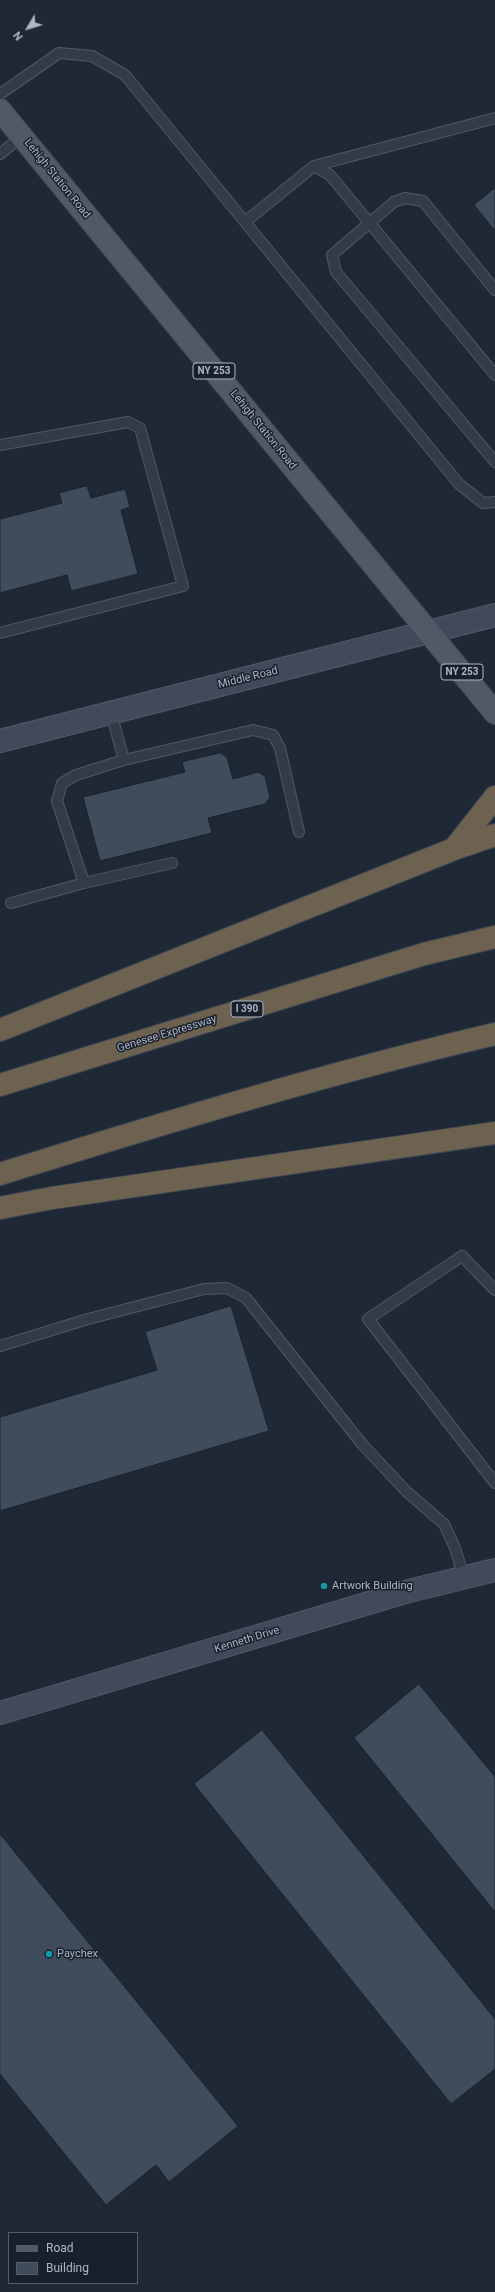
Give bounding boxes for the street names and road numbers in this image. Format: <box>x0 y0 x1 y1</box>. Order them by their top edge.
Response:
street label: Lehigh Station Road <box>21 137 93 221</box>
road number: NY 253 <box>193 363 235 379</box>
street label: Lehigh Station Road <box>227 388 299 472</box>
street label: Middle Road <box>217 664 279 692</box>
road number: NY 253 <box>441 664 483 680</box>
road number: I 390 <box>231 1001 263 1017</box>
street label: Genesee Expressway <box>116 1013 218 1055</box>
street label: Kenneth Drive <box>213 1624 281 1656</box>

